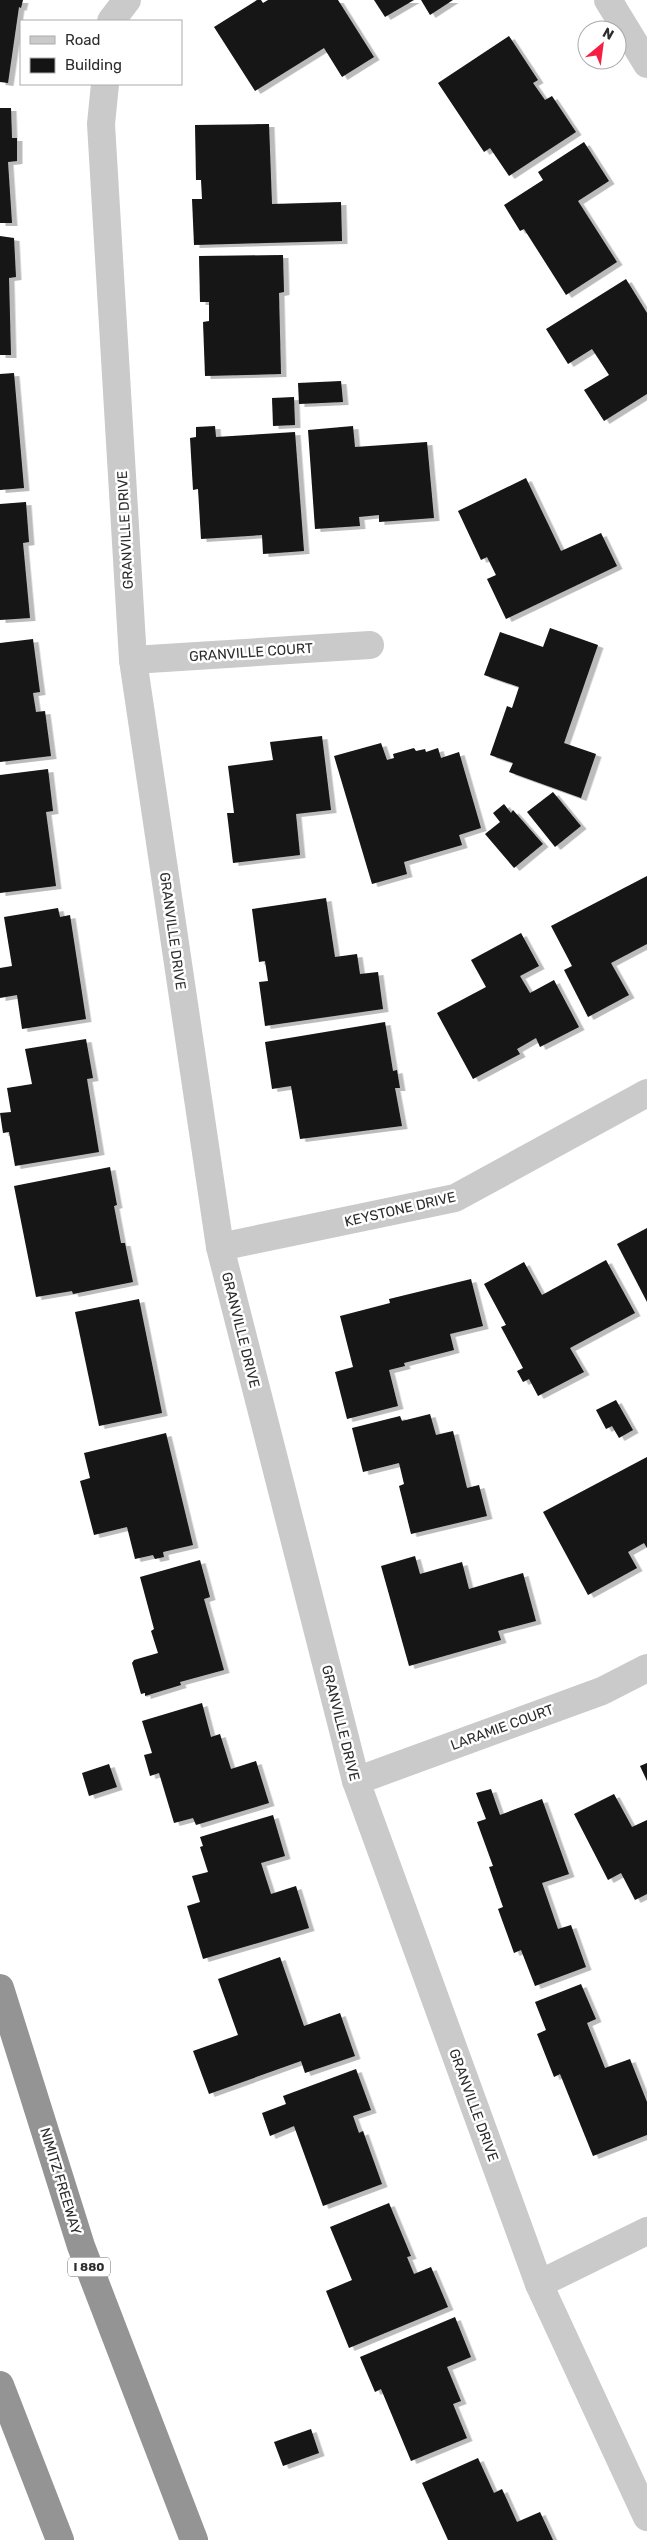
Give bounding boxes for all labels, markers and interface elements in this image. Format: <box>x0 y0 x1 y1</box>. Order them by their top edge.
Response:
legend <box>20 20 182 85</box>
north arrow <box>577 20 627 70</box>
text: N <box>600 24 617 44</box>
text: Road <box>65 31 101 49</box>
text: Building <box>65 56 122 74</box>
street label: GRANVILLE DRIVE <box>114 470 137 590</box>
street label: GRANVILLE COURT <box>188 640 314 665</box>
street label: GRANVILLE DRIVE <box>156 871 189 991</box>
street label: KEYSTONE DRIVE <box>343 1188 457 1231</box>
street label: GRANVILLE DRIVE <box>218 1270 263 1390</box>
street label: GRANVILLE DRIVE <box>318 1663 363 1783</box>
street label: LARAMIE COURT <box>448 1701 556 1754</box>
street label: GRANVILLE DRIVE <box>445 2046 502 2164</box>
street label: NIMITZ FREEWAY <box>36 2126 85 2237</box>
road number: I 880 <box>68 2258 110 2276</box>

